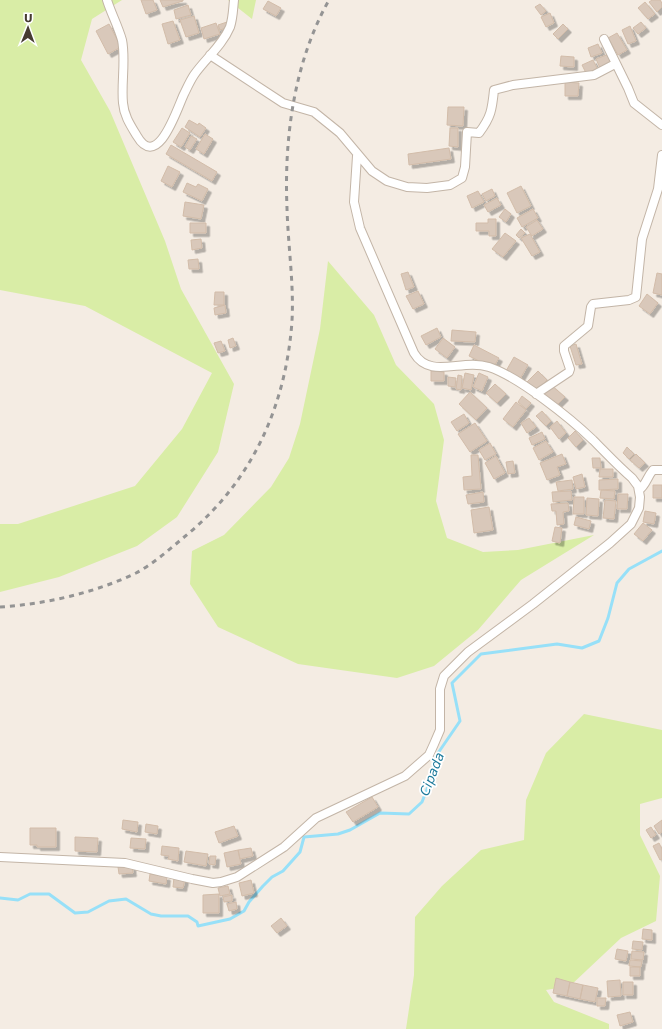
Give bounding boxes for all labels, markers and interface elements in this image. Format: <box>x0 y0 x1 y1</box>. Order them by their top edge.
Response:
north arrow <box>8 8 48 48</box>
text: U <box>24 12 33 25</box>
water label: Cipada <box>417 750 447 798</box>

